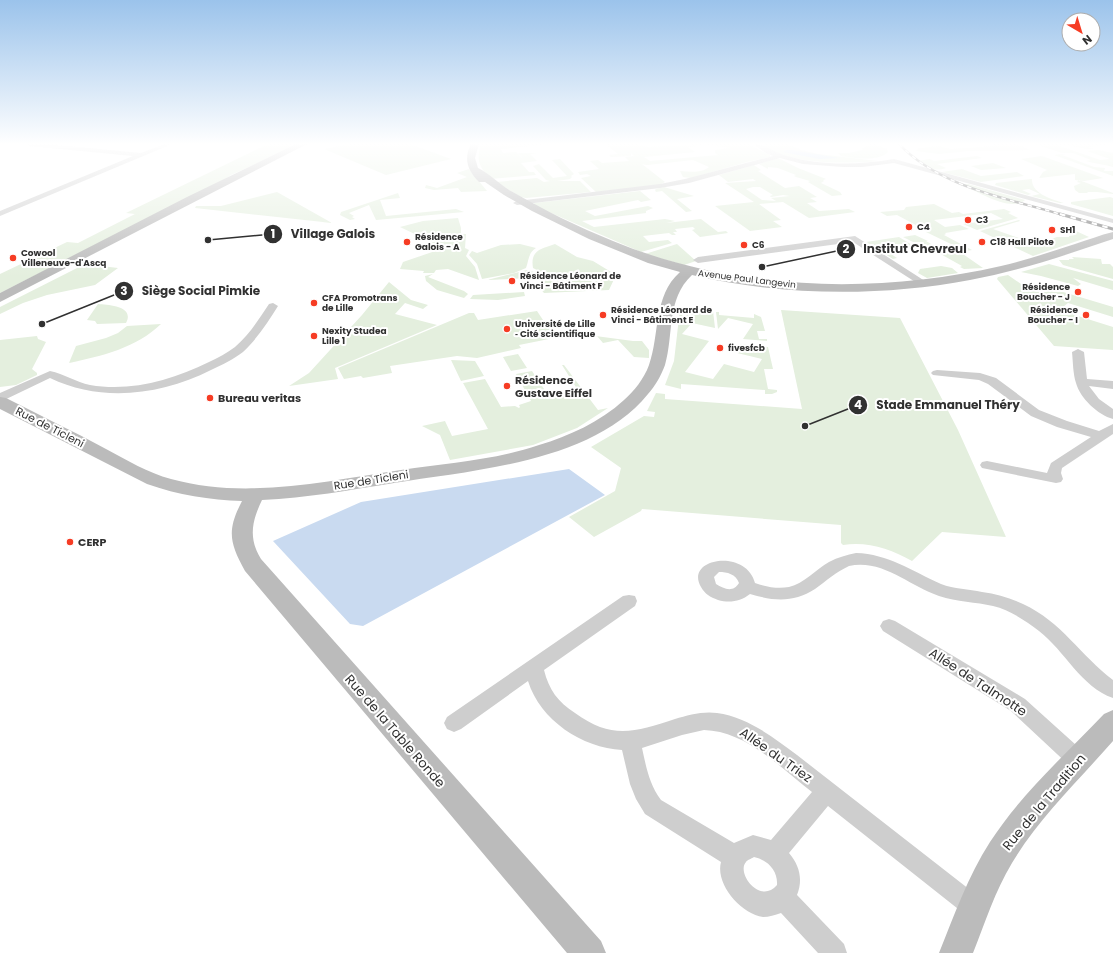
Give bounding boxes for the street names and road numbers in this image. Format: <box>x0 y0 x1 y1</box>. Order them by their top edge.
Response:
street label: Avenue Paul Langevin <box>697 267 797 291</box>
street label: Rue de Ticleni <box>13 403 87 451</box>
street label: Rue de Ticleni <box>333 466 410 494</box>
street label: Allée de Talmotte <box>925 643 1031 721</box>
street label: Rue de la Table Ronde <box>341 670 449 792</box>
street label: Allée du Triez <box>736 723 816 787</box>
street label: Rue de la Tradition <box>998 750 1090 854</box>

